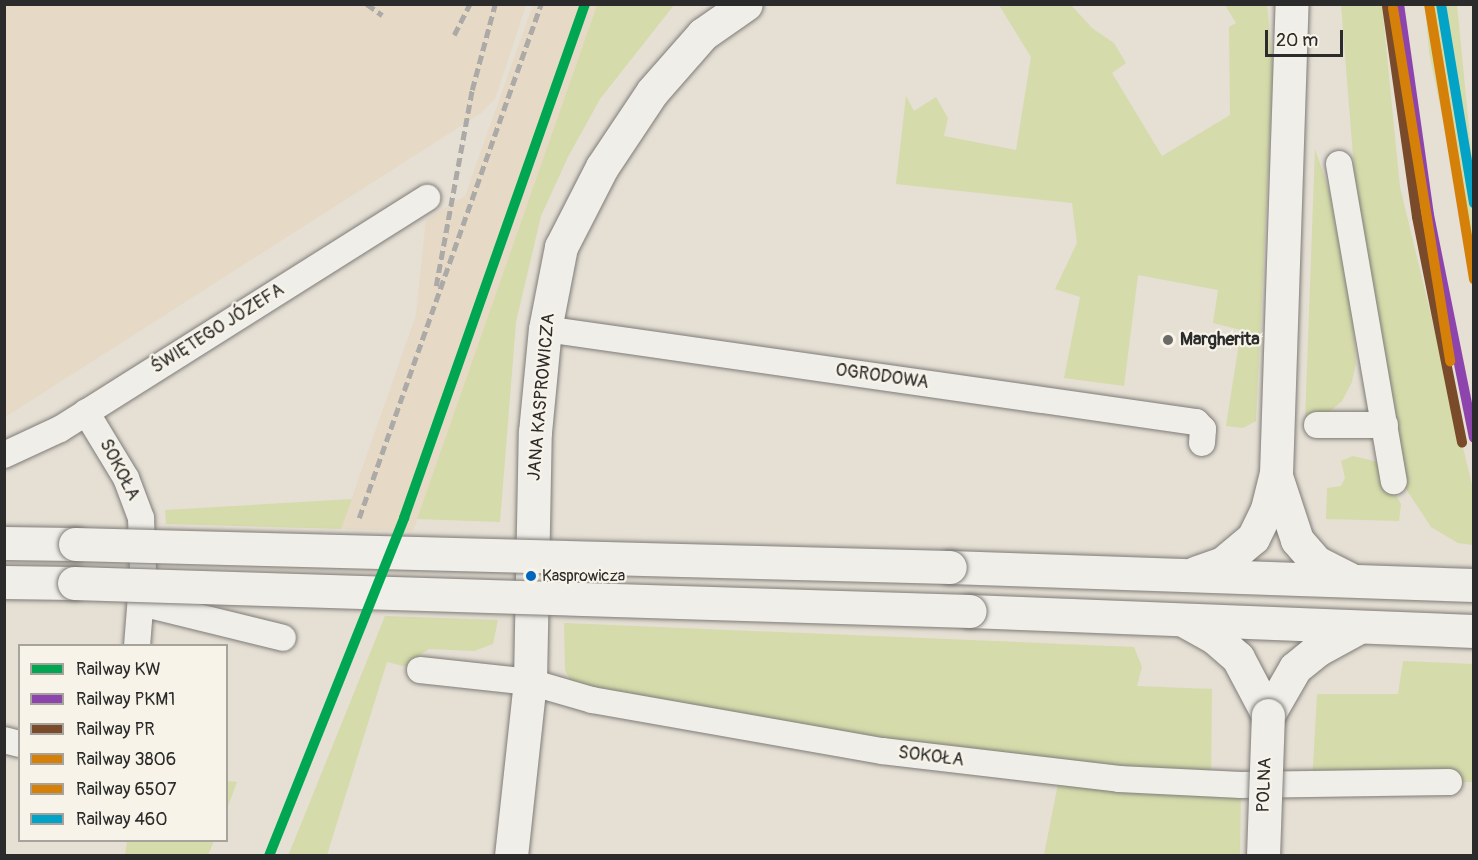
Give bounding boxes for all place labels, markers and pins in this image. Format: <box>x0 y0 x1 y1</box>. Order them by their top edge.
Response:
place label: Margherita <box>1180 329 1260 351</box>
marker: Margherita <box>1161 333 1175 347</box>
place label: Kasprowicza <box>542 566 625 586</box>
marker: Kasprowicza <box>525 570 537 582</box>

